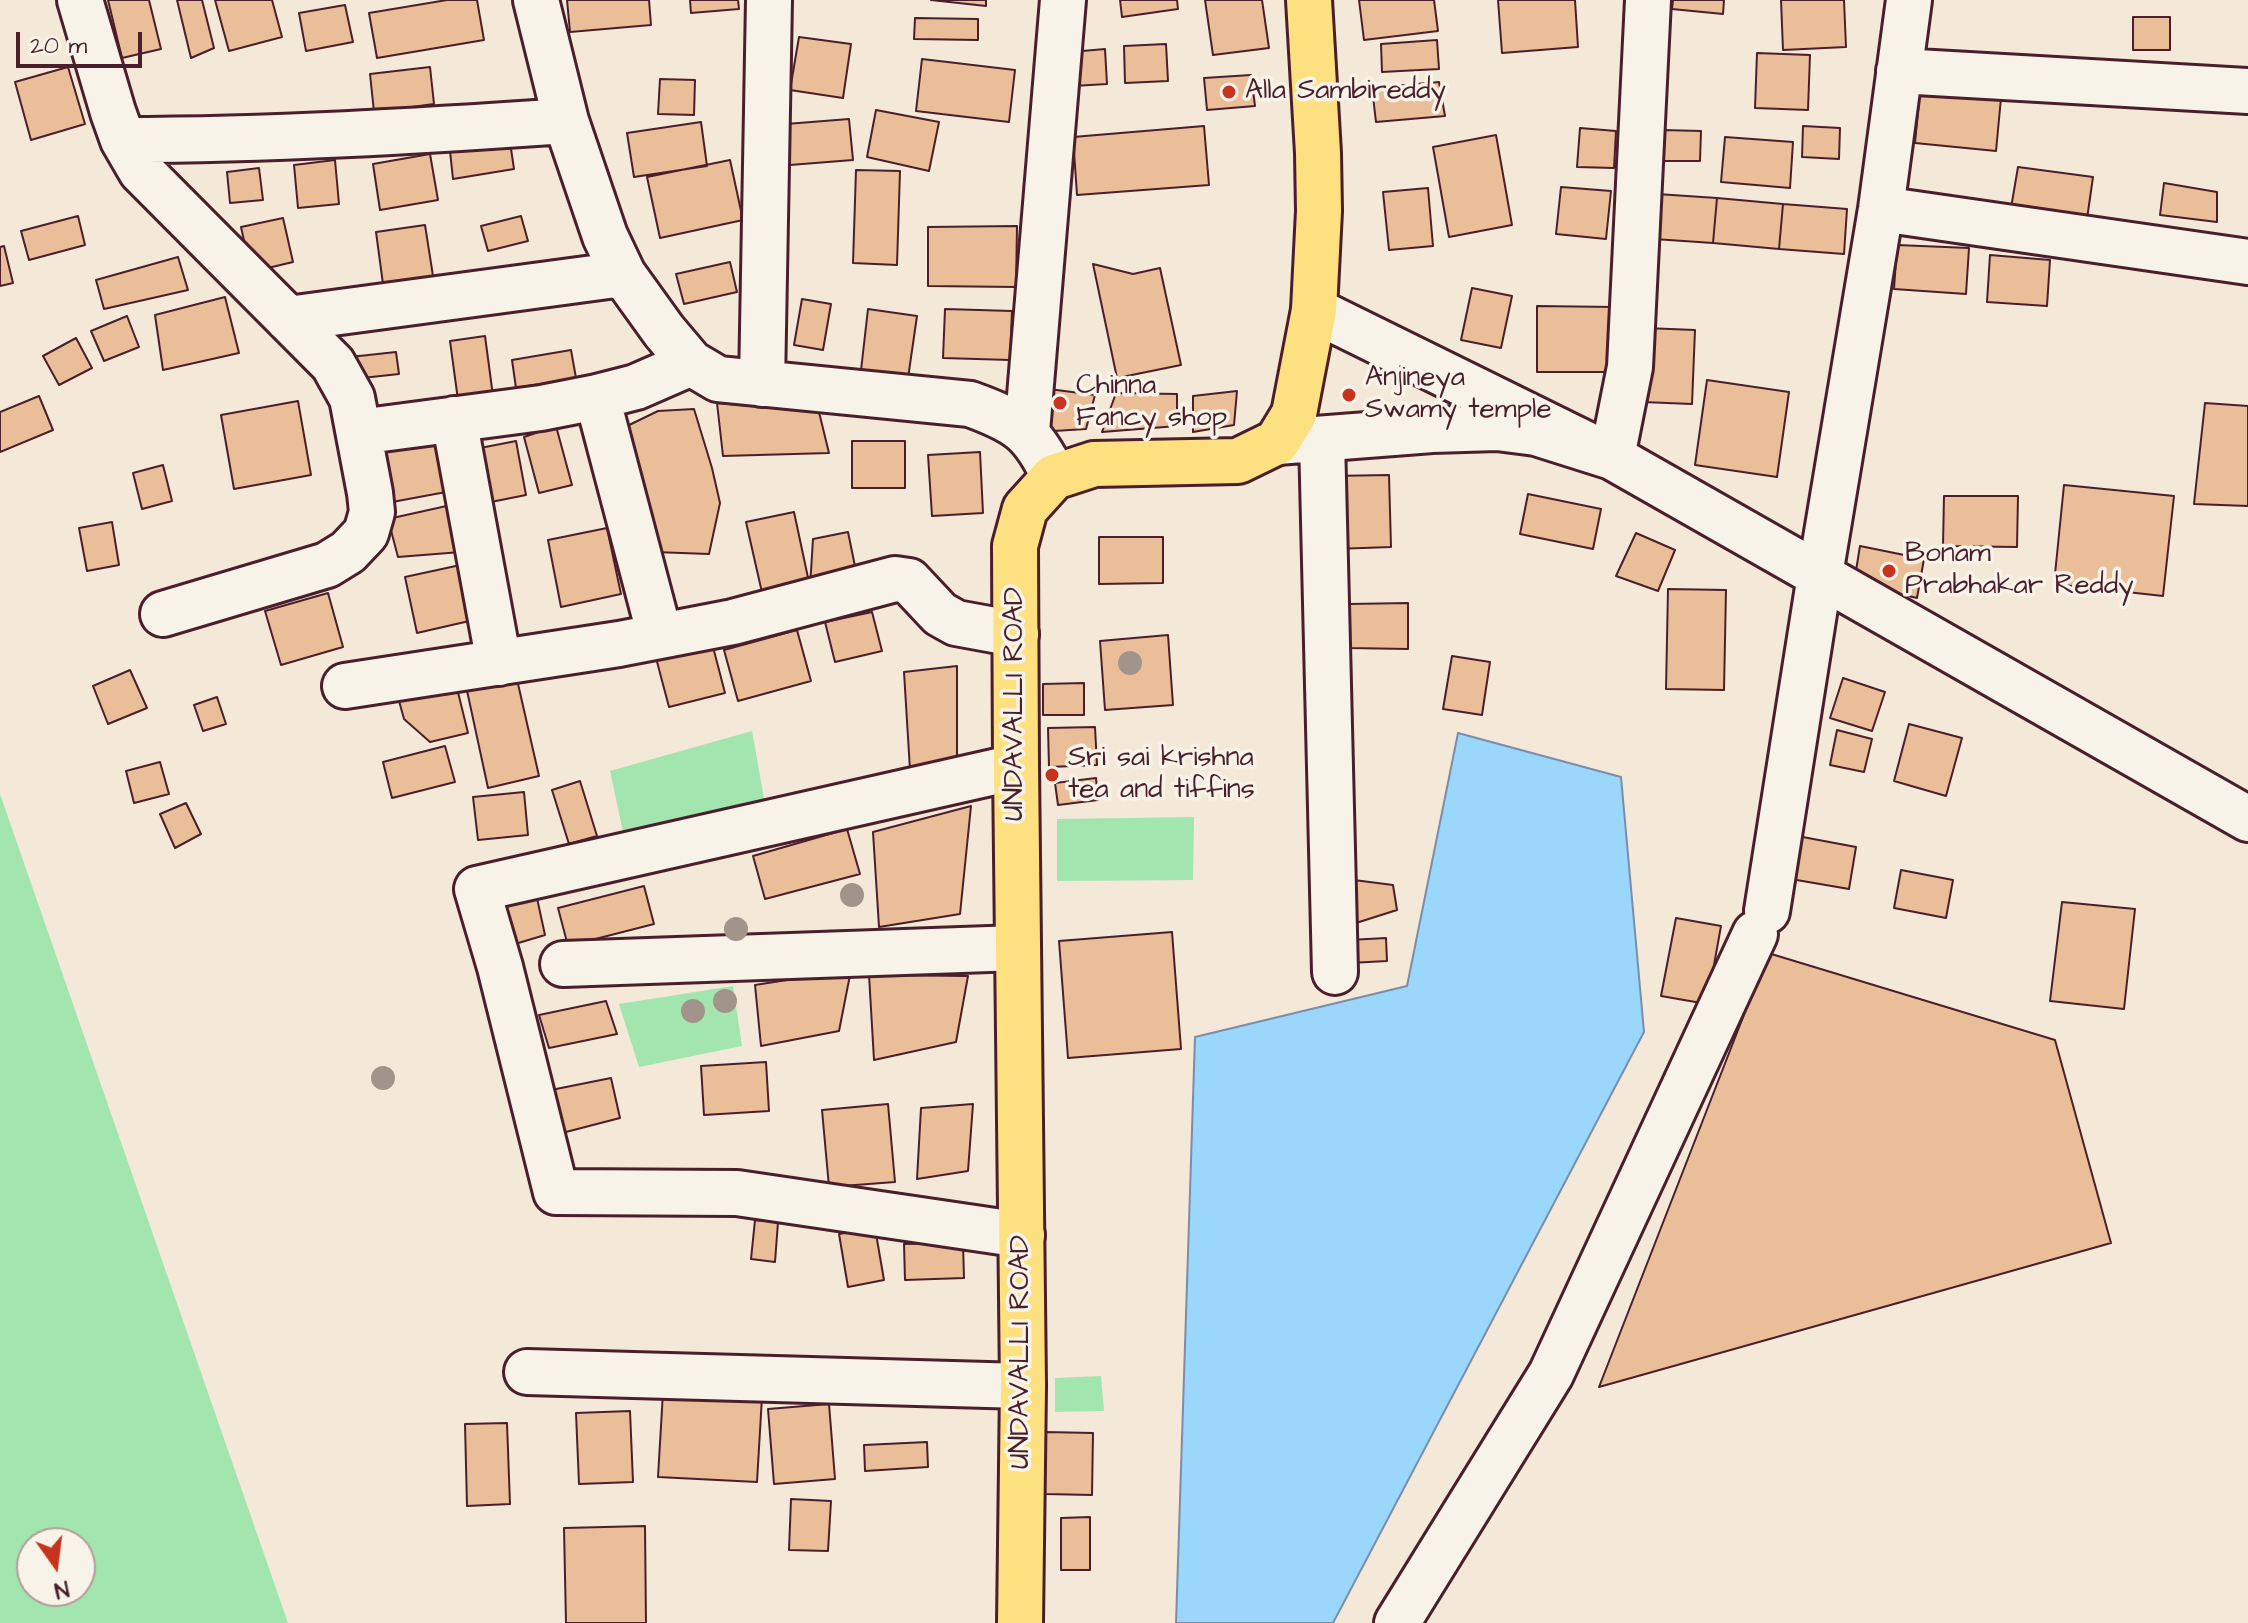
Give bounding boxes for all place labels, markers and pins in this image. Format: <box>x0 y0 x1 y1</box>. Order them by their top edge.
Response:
place label: Alla Sambireddy <box>1245 75 1446 109</box>
marker: Alla Sambireddy <box>1220 83 1238 101</box>
place label: Anjineya Swamy temple <box>1365 362 1552 428</box>
place label: Chinna Fancy shop <box>1076 370 1227 436</box>
marker: Anjineya Swamy temple <box>1340 386 1358 404</box>
marker: Chinna Fancy shop <box>1051 394 1069 412</box>
place label: Bonam Prabhakar Reddy <box>1905 538 2134 604</box>
marker: Bonam Prabhakar Reddy <box>1880 562 1898 580</box>
place label: Sri sai krishna tea and tiffins <box>1068 742 1255 808</box>
marker: Sri sai krishna tea and tiffins <box>1043 766 1061 784</box>

